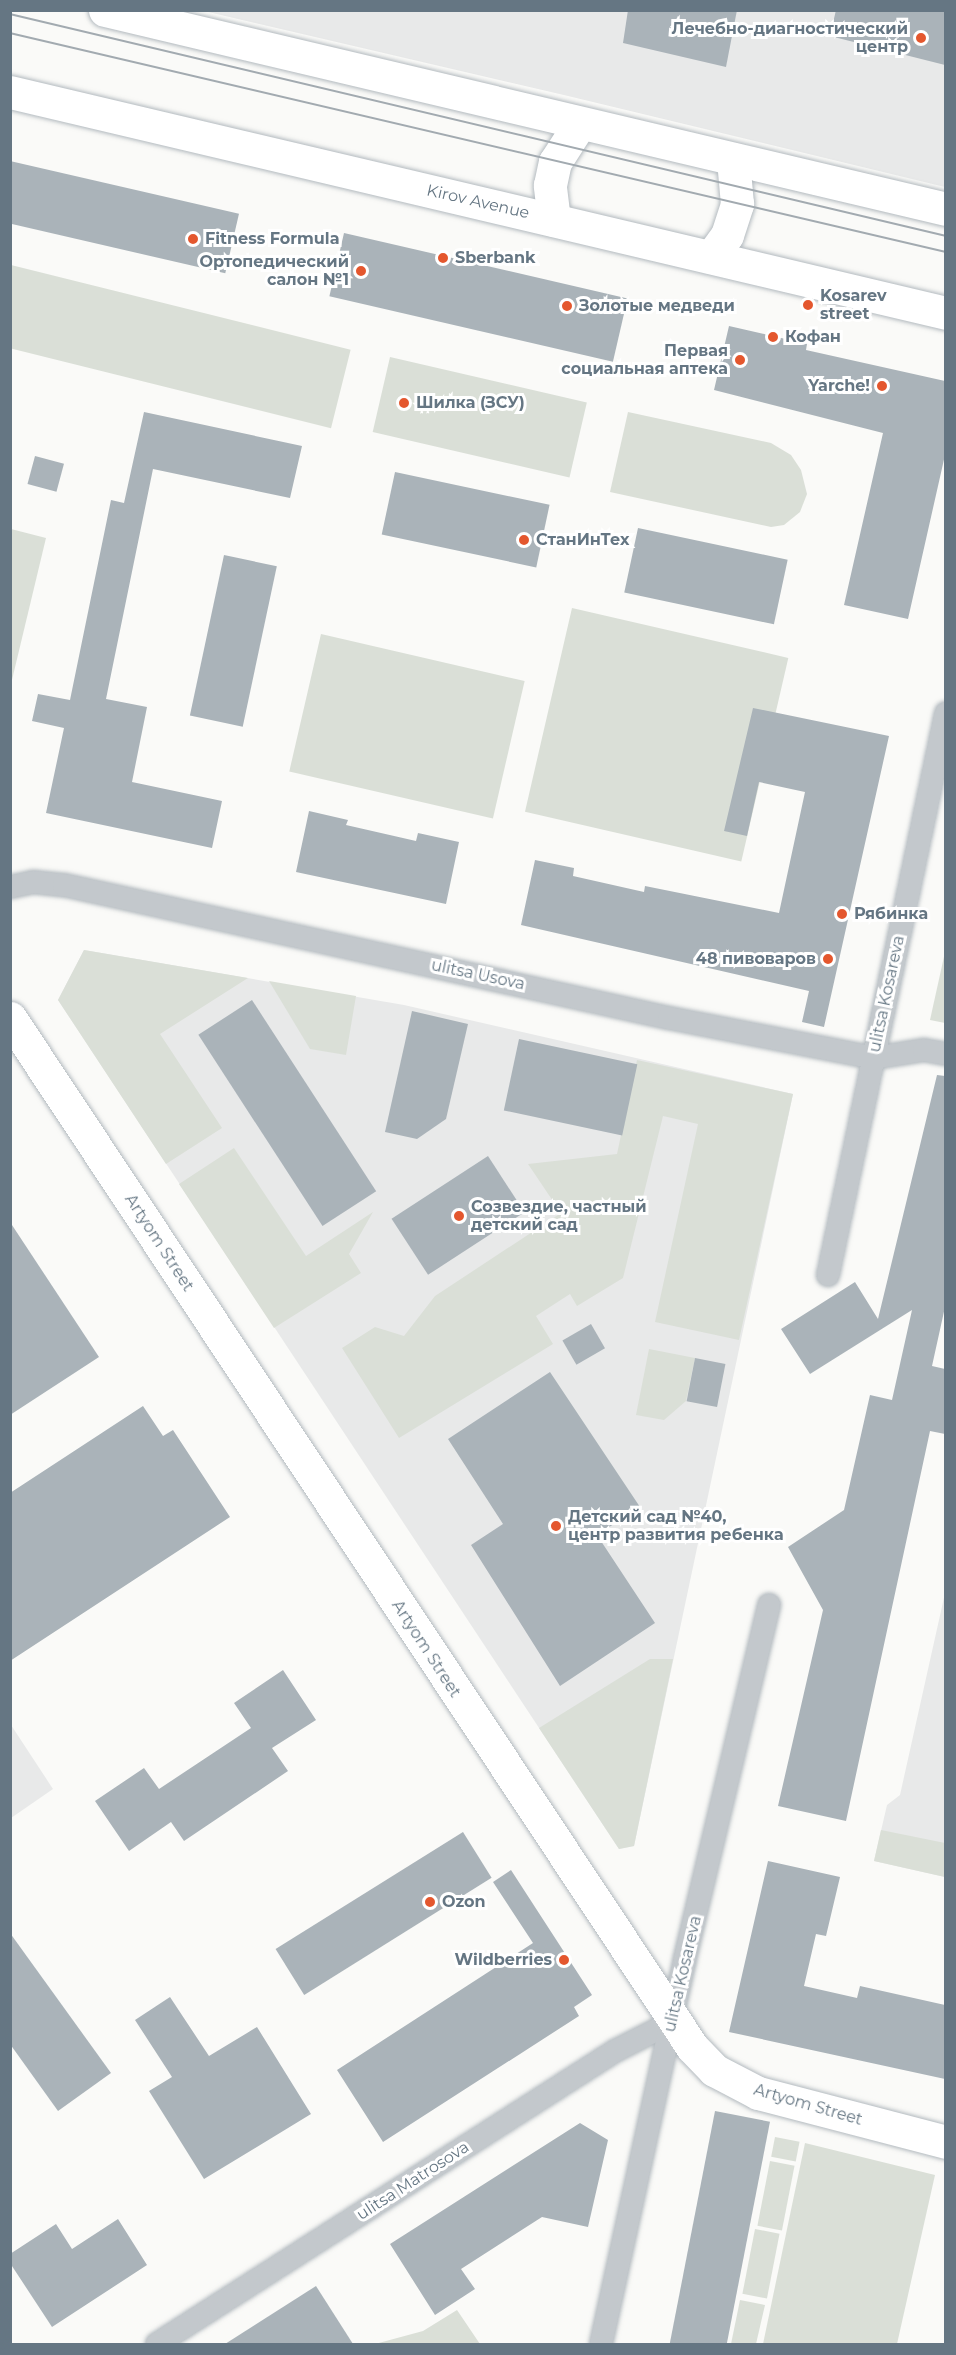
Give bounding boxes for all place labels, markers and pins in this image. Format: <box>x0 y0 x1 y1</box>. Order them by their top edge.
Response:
place label: Лечебно-диагностический центр <box>672 19 908 57</box>
marker: Лечебно-диагностический центр <box>912 29 930 47</box>
place label: Fitness Formula <box>205 229 340 249</box>
marker: Fitness Formula <box>186 232 200 246</box>
place label: Sberbank <box>455 248 535 268</box>
marker: Sberbank <box>436 251 450 265</box>
place label: Ортопедический салон №1 <box>199 252 349 290</box>
marker: Ортопедический салон №1 <box>354 264 368 278</box>
place label: Kosarev street <box>820 286 887 324</box>
place label: Золотые медведи <box>579 296 735 316</box>
marker: Kosarev street <box>801 298 815 312</box>
marker: Золотые медведи <box>560 299 574 313</box>
place label: Кофан <box>785 327 841 347</box>
marker: Кофан <box>766 330 780 344</box>
place label: Первая социальная аптека <box>561 341 728 379</box>
marker: Первая социальная аптека <box>733 353 747 367</box>
place label: Yarche! <box>808 376 870 396</box>
marker: Yarche! <box>875 379 889 393</box>
place label: Шилка (ЗСУ) <box>416 393 525 413</box>
marker: Шилка (ЗСУ) <box>397 396 411 410</box>
place label: СтанИнТех <box>536 530 629 550</box>
marker: СтанИнТех <box>517 533 531 547</box>
place label: Рябинка <box>854 904 928 924</box>
marker: Рябинка <box>835 907 849 921</box>
place label: 48 пивоваров <box>696 949 816 969</box>
marker: 48 пивоваров <box>821 952 835 966</box>
place label: Созвездие, частный детский сад <box>471 1197 647 1235</box>
marker: Созвездие, частный детский сад <box>452 1209 466 1223</box>
place label: Детский сад №40, центр развития ребенка <box>568 1507 784 1545</box>
marker: Детский сад №40, центр развития ребенка <box>549 1519 563 1533</box>
place label: Ozon <box>442 1892 486 1912</box>
marker: Ozon <box>423 1895 437 1909</box>
place label: Wildberries <box>455 1950 552 1970</box>
marker: Wildberries <box>557 1953 571 1967</box>

